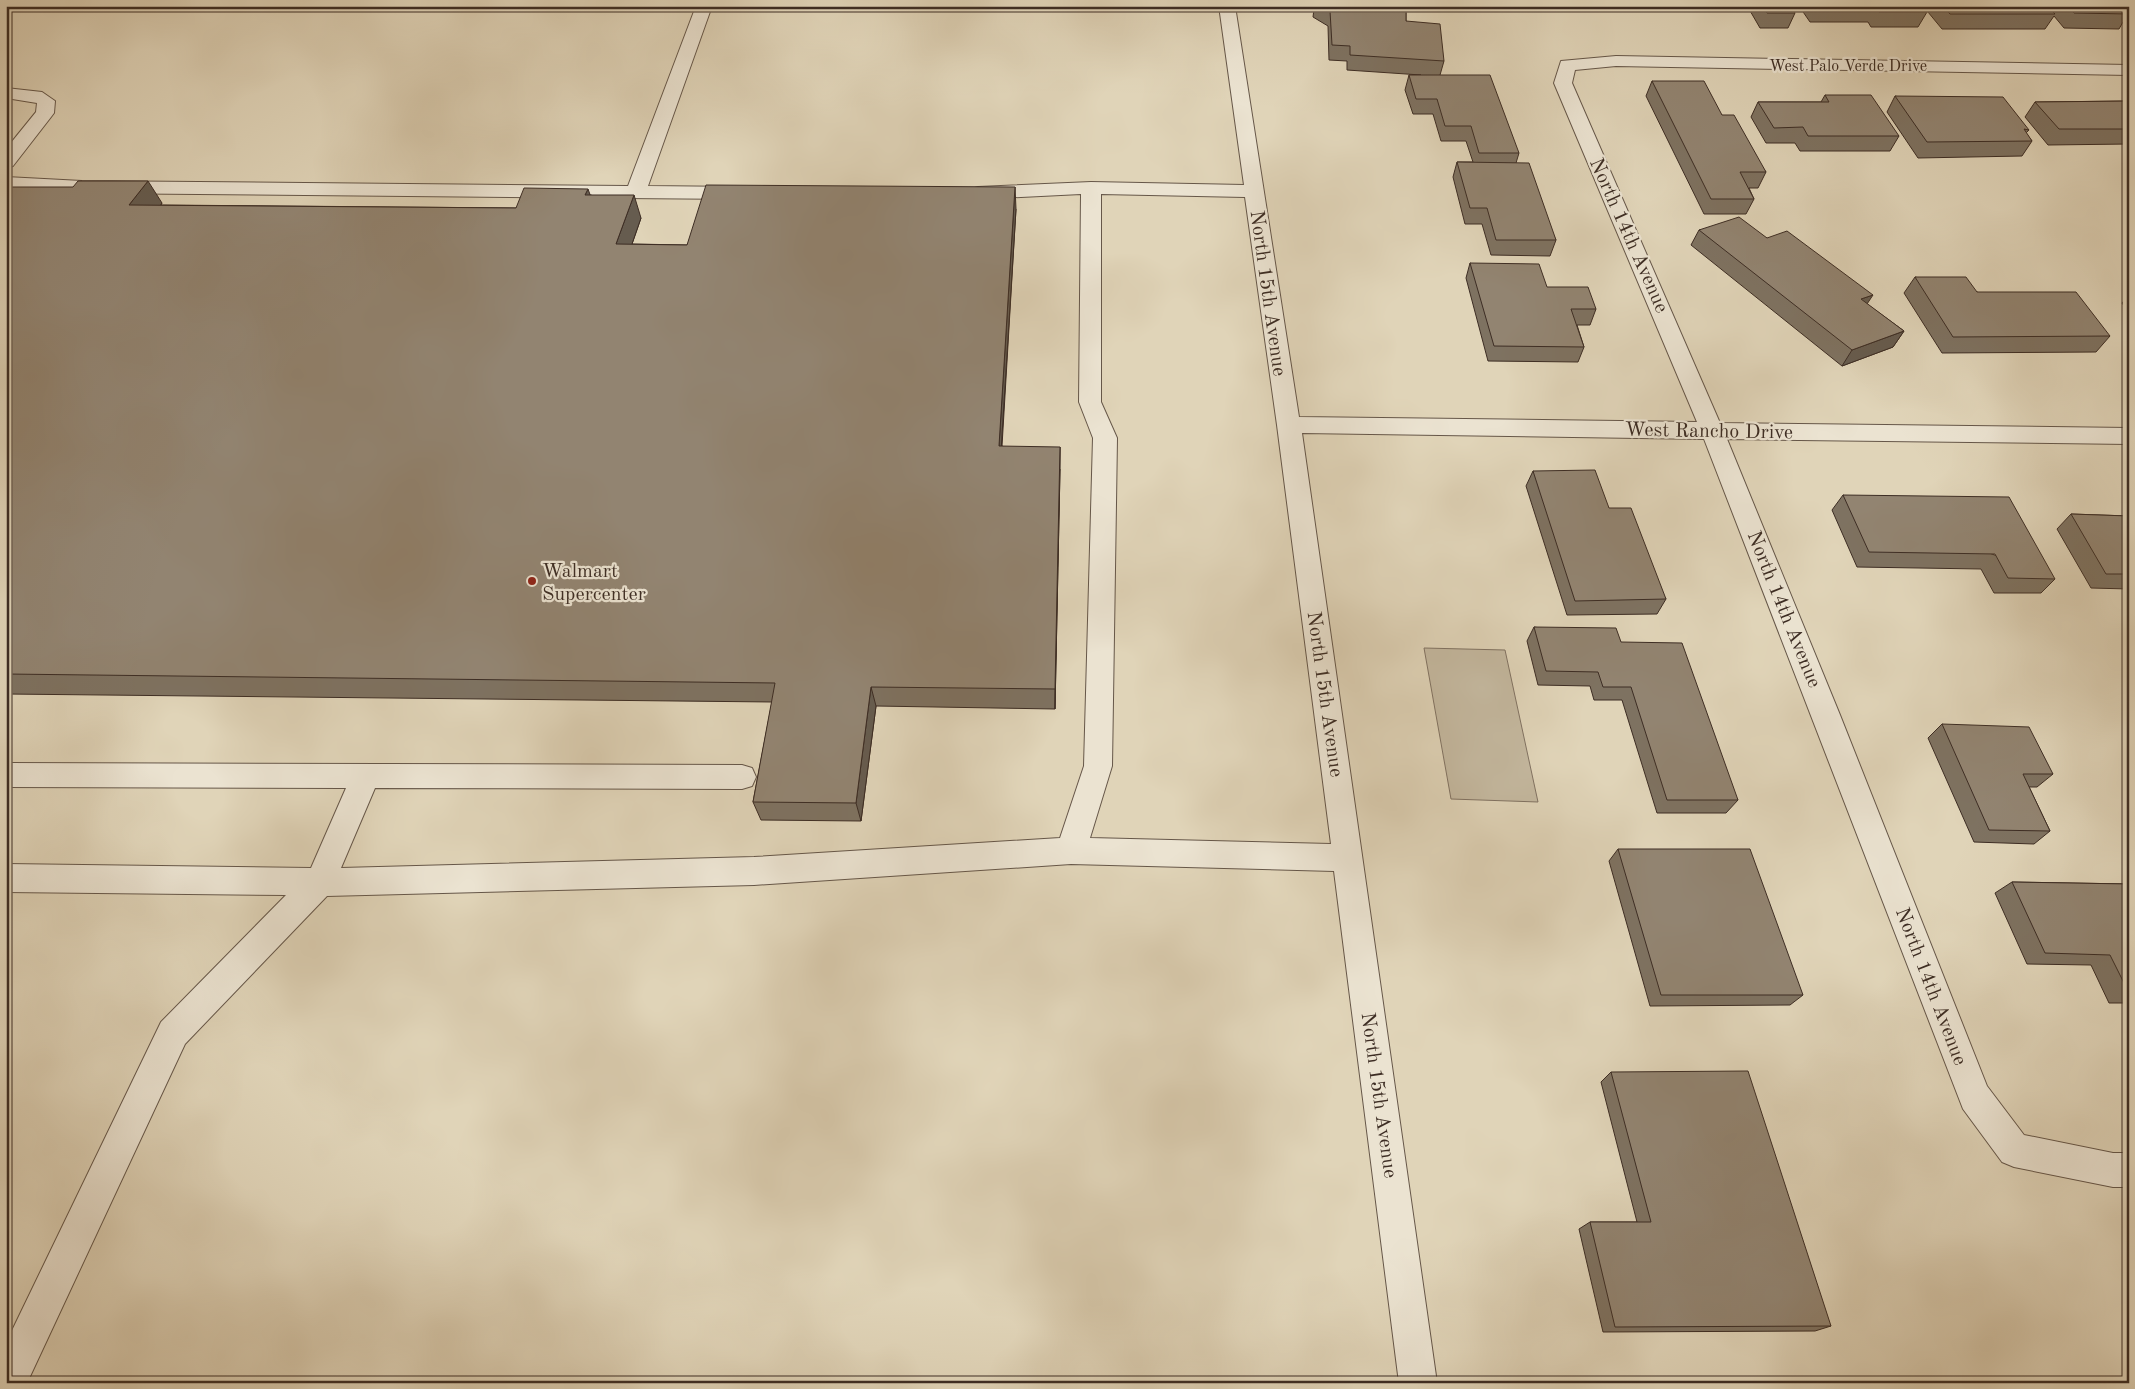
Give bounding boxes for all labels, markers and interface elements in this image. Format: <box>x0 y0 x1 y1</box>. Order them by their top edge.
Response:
street label: West Palo Verde Drive <box>1769 59 1927 75</box>
street label: North 14th Avenue <box>1585 155 1671 316</box>
street label: North 15th Avenue <box>1245 209 1289 377</box>
street label: West Rancho Drive <box>1625 421 1793 443</box>
street label: North 14th Avenue <box>1743 528 1824 691</box>
place label: Walmart Supercenter <box>542 562 646 605</box>
marker: Walmart Supercenter <box>526 575 538 587</box>
street label: North 15th Avenue <box>1302 610 1346 778</box>
street label: North 14th Avenue <box>1891 905 1969 1068</box>
street label: North 15th Avenue <box>1356 1011 1400 1179</box>

